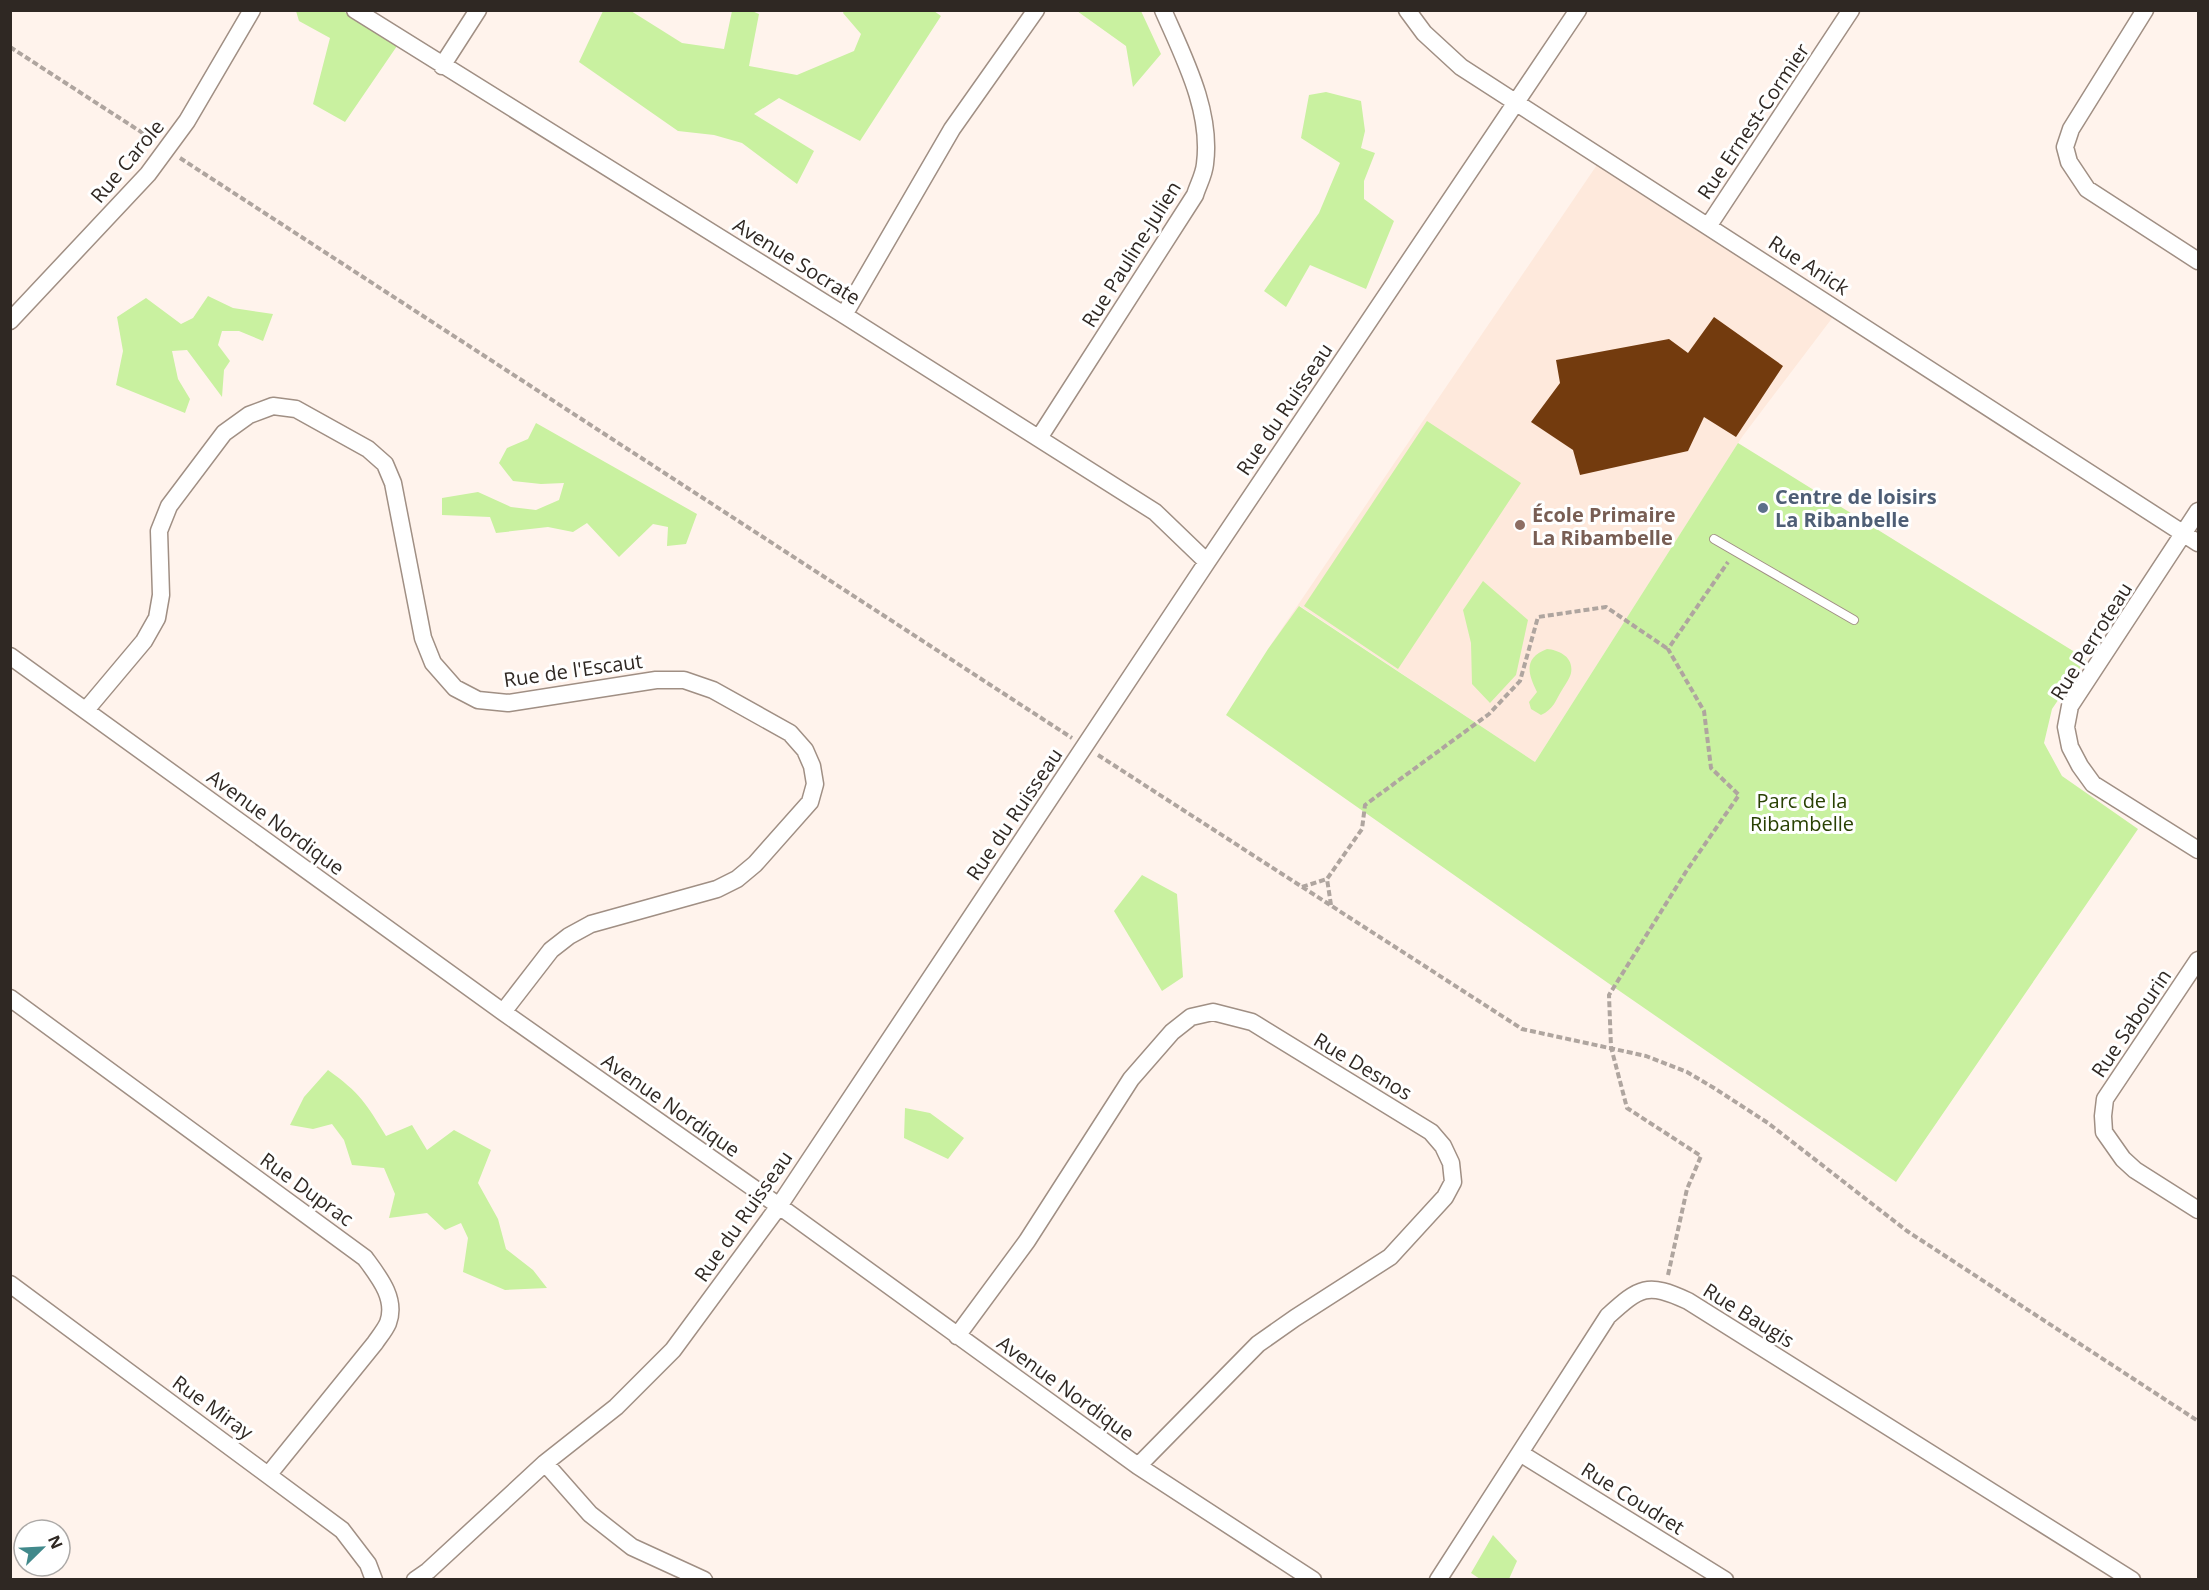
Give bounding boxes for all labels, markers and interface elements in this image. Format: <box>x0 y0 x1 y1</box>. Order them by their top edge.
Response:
street label: Rue Ernest-Cormier <box>1691 38 1815 204</box>
street label: Rue Carole <box>84 114 170 208</box>
street label: Rue Pauline-Julien <box>1075 176 1187 332</box>
street label: Avenue Socrate <box>728 211 866 311</box>
street label: Rue Anick <box>1763 229 1855 301</box>
street label: Rue du Ruisseau <box>1230 338 1338 480</box>
place label: Centre de loisirs La Ribanbelle <box>1775 483 1937 533</box>
place label: École Primaire La Ribambelle <box>1532 501 1675 551</box>
marker: Centre de loisirs La Ribanbelle <box>1756 501 1770 515</box>
marker: École Primaire La Ribambelle <box>1513 518 1527 532</box>
street label: Rue Perroteau <box>2044 577 2138 705</box>
street label: Rue de l'Escaut <box>502 647 644 693</box>
street label: Rue du Ruisseau <box>960 743 1068 885</box>
street label: Avenue Nordique <box>202 763 350 881</box>
park label: Parc de la Ribambelle <box>1750 787 1854 837</box>
street label: Rue Sabourin <box>2085 964 2177 1082</box>
street label: Rue Desnos <box>1309 1026 1417 1106</box>
street label: Avenue Nordique <box>596 1047 746 1163</box>
street label: Rue du Ruisseau <box>688 1145 798 1287</box>
street label: Rue Duprac <box>255 1146 359 1232</box>
street label: Rue Baugis <box>1698 1276 1800 1354</box>
street label: Avenue Nordique <box>992 1329 1140 1447</box>
street label: Rue Miray <box>167 1369 259 1446</box>
street label: Rue Coudret <box>1576 1456 1690 1540</box>
north arrow <box>12 1518 72 1578</box>
text: N <box>43 1531 68 1552</box>

